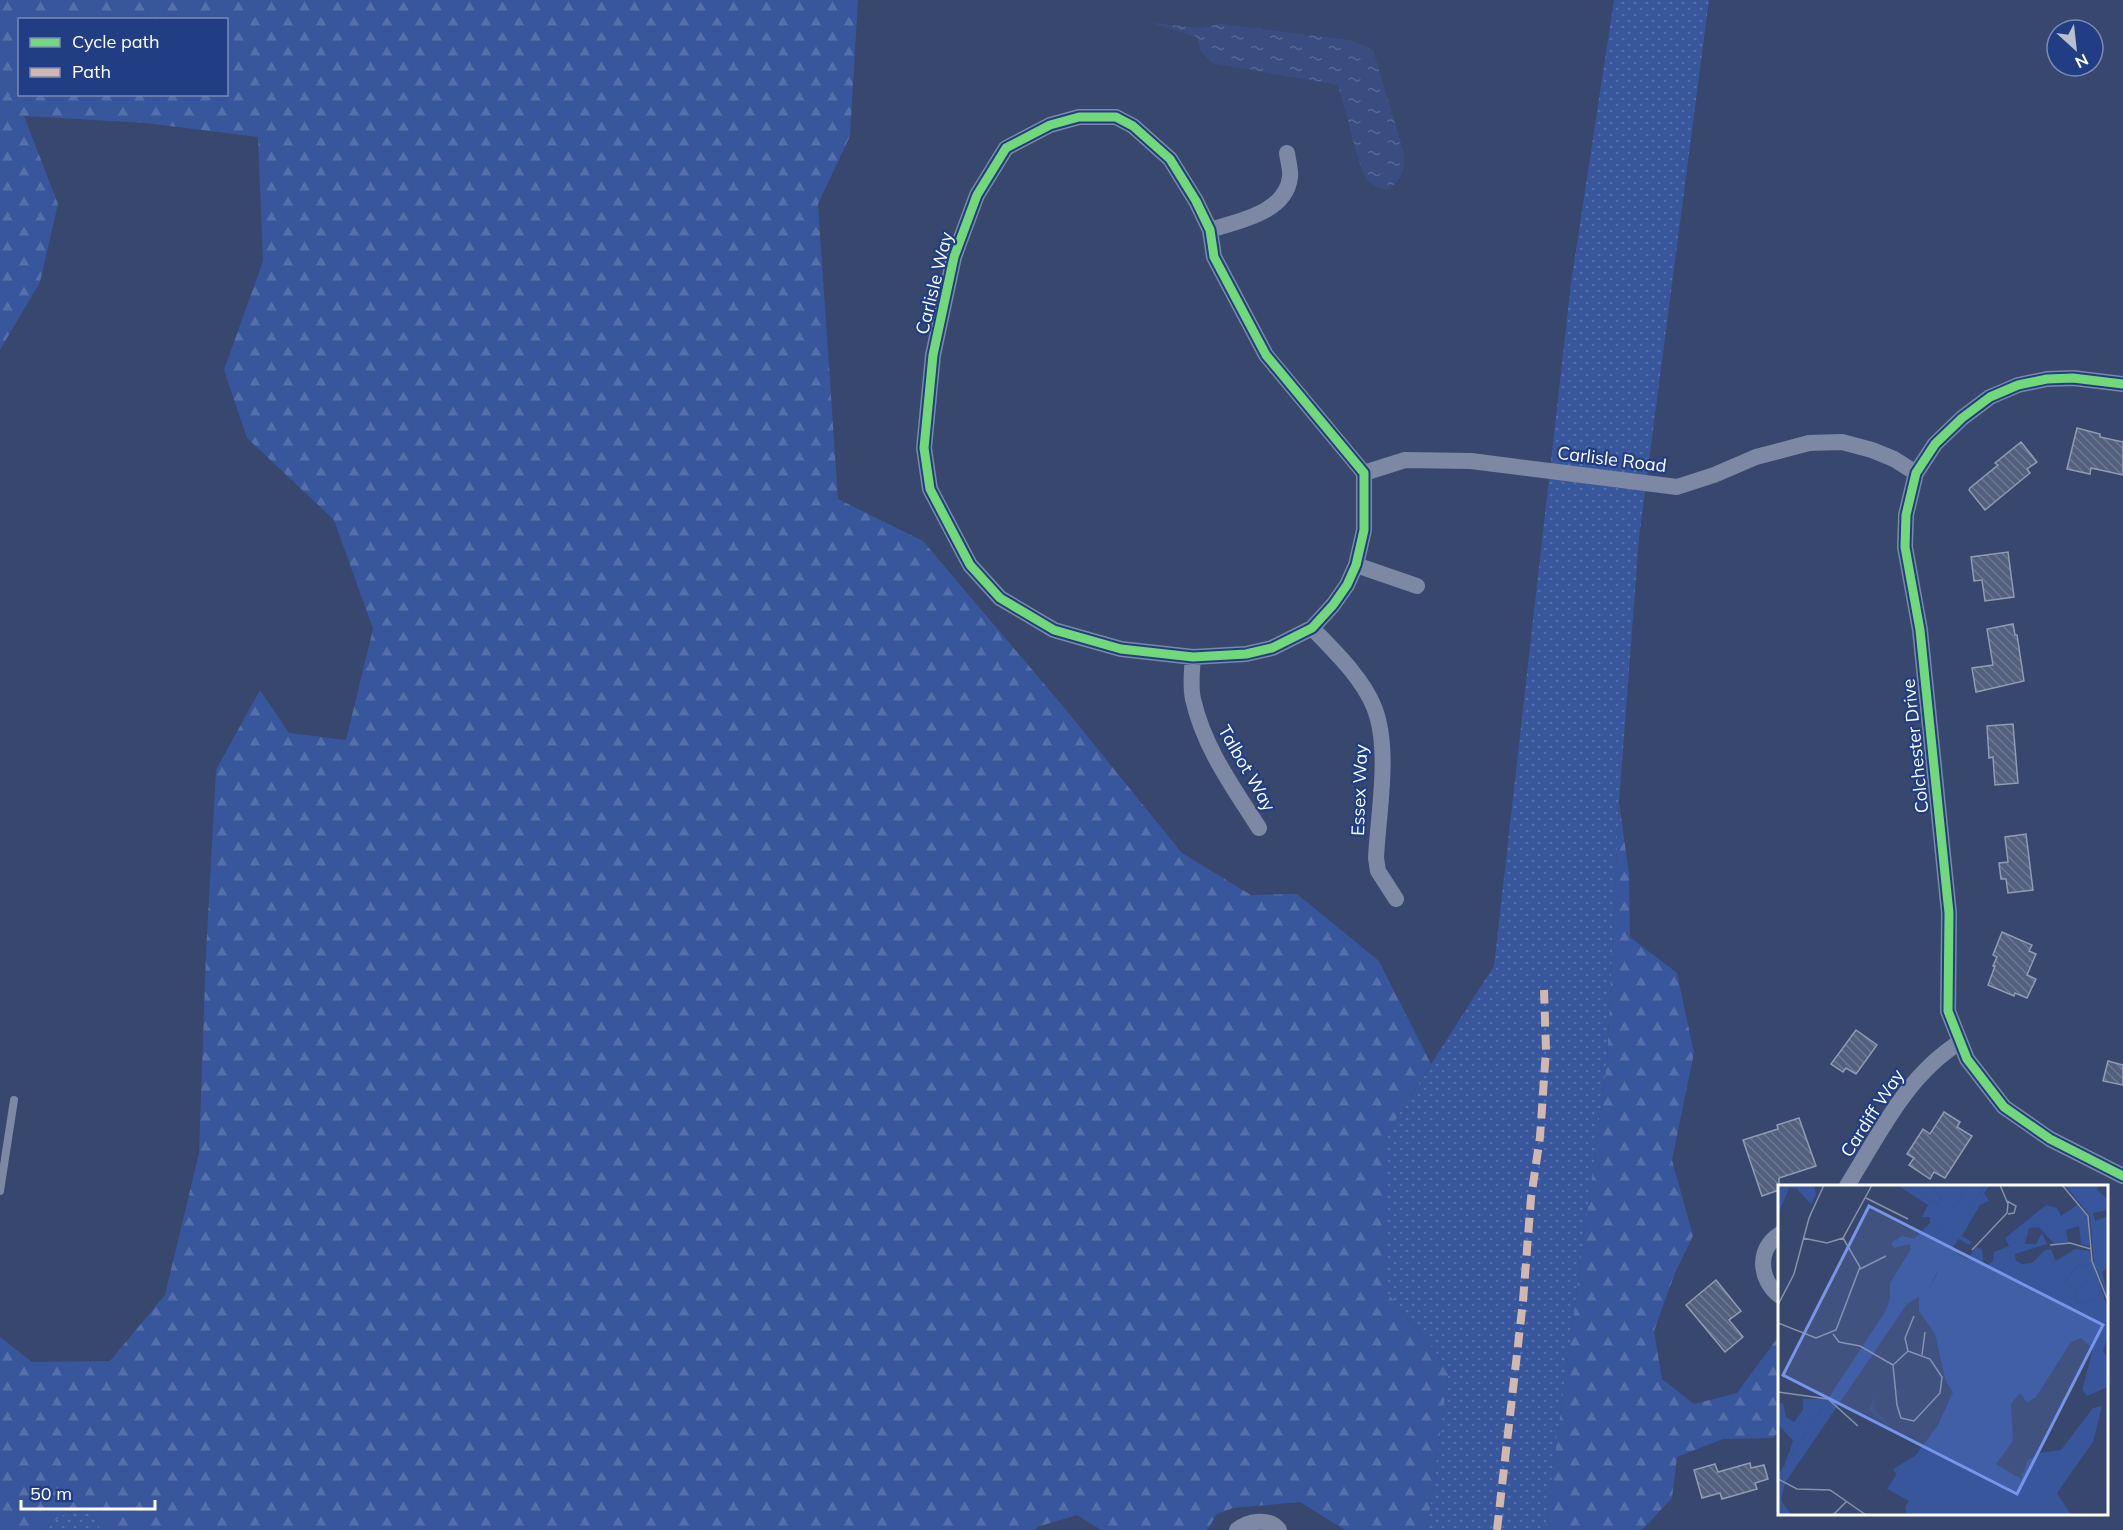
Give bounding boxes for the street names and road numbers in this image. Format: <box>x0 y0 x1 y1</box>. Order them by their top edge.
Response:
street label: Carlisle Way <box>910 229 958 337</box>
street label: Carlisle Road <box>1556 441 1668 477</box>
street label: Colchester Drive <box>1897 678 1933 814</box>
street label: Talbot Way <box>1213 721 1281 816</box>
street label: Essex Way <box>1346 743 1372 836</box>
street label: Cardiff Way <box>1835 1064 1909 1161</box>

